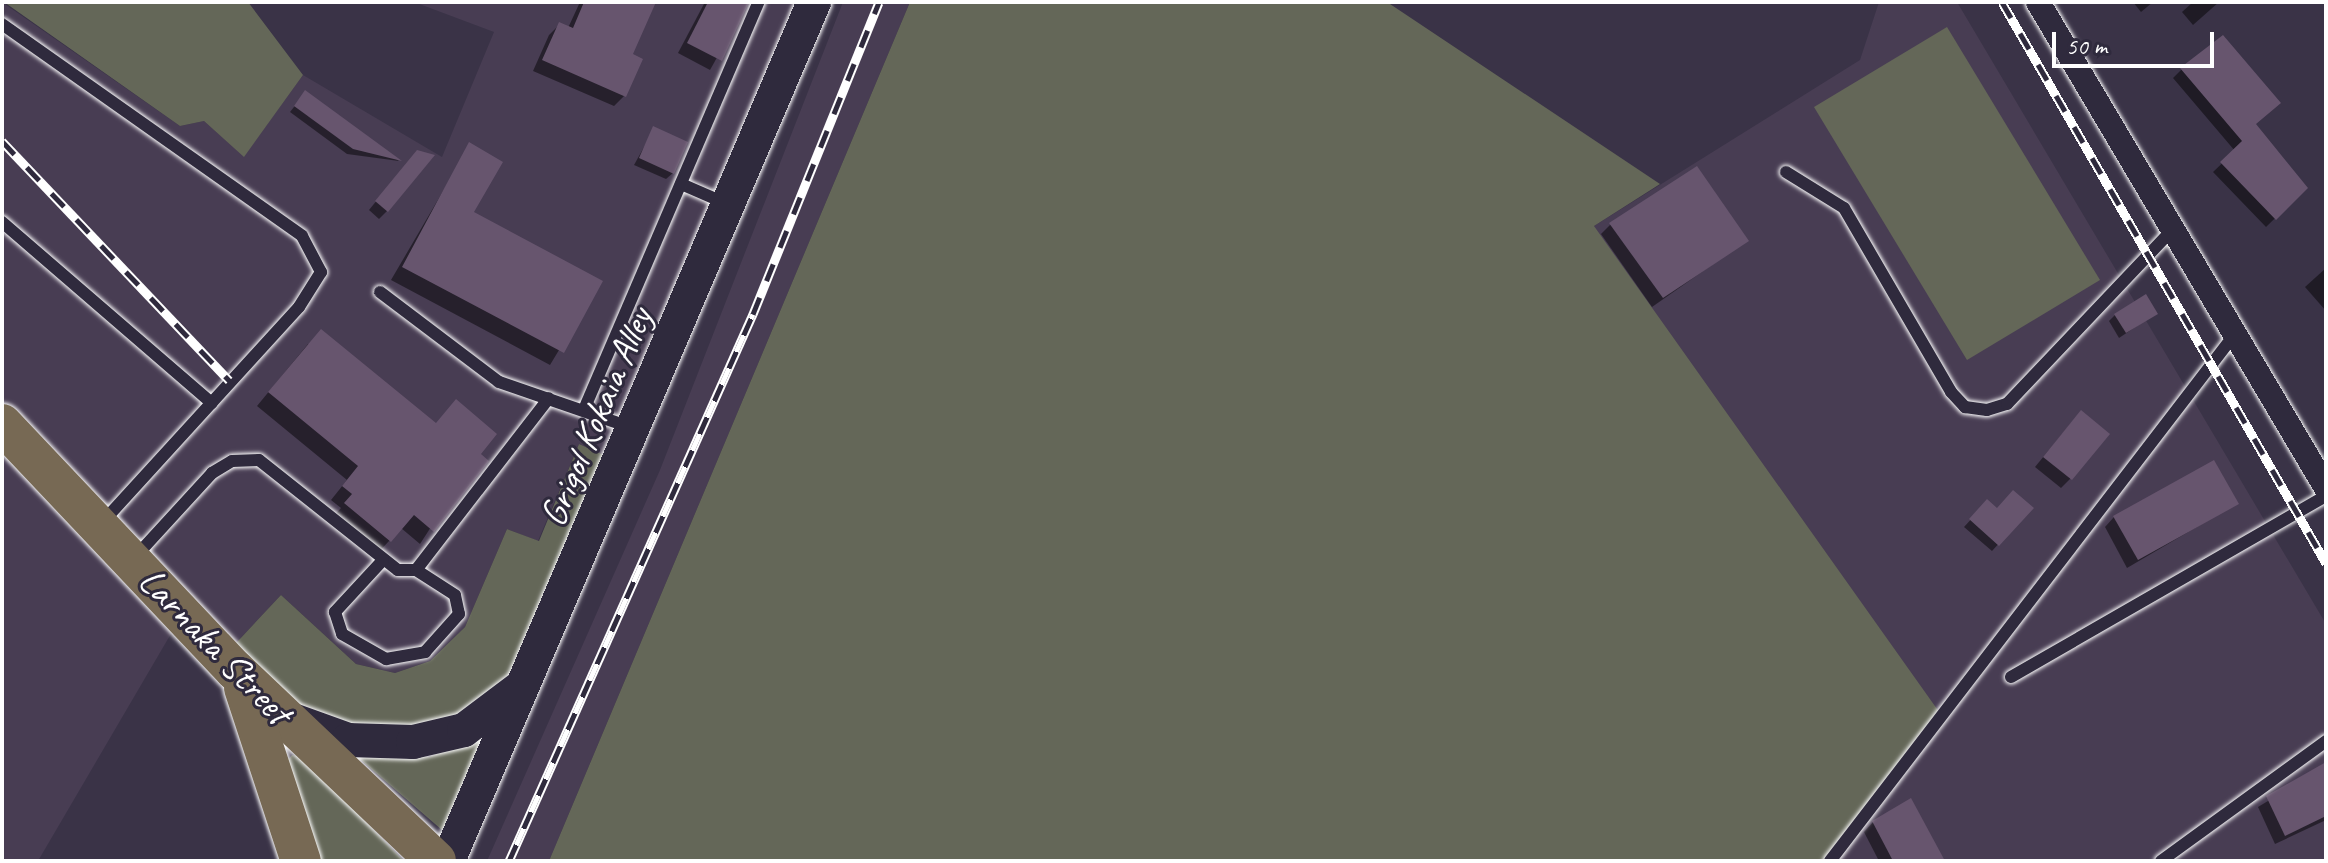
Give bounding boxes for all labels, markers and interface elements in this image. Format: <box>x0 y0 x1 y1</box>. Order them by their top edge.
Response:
scale bar <box>2056 16 2218 66</box>
text: 50 m <box>2066 31 2107 61</box>
street label: Grigol Kokaia Alley <box>530 301 662 533</box>
street label: Larnaka Street <box>129 558 301 734</box>

